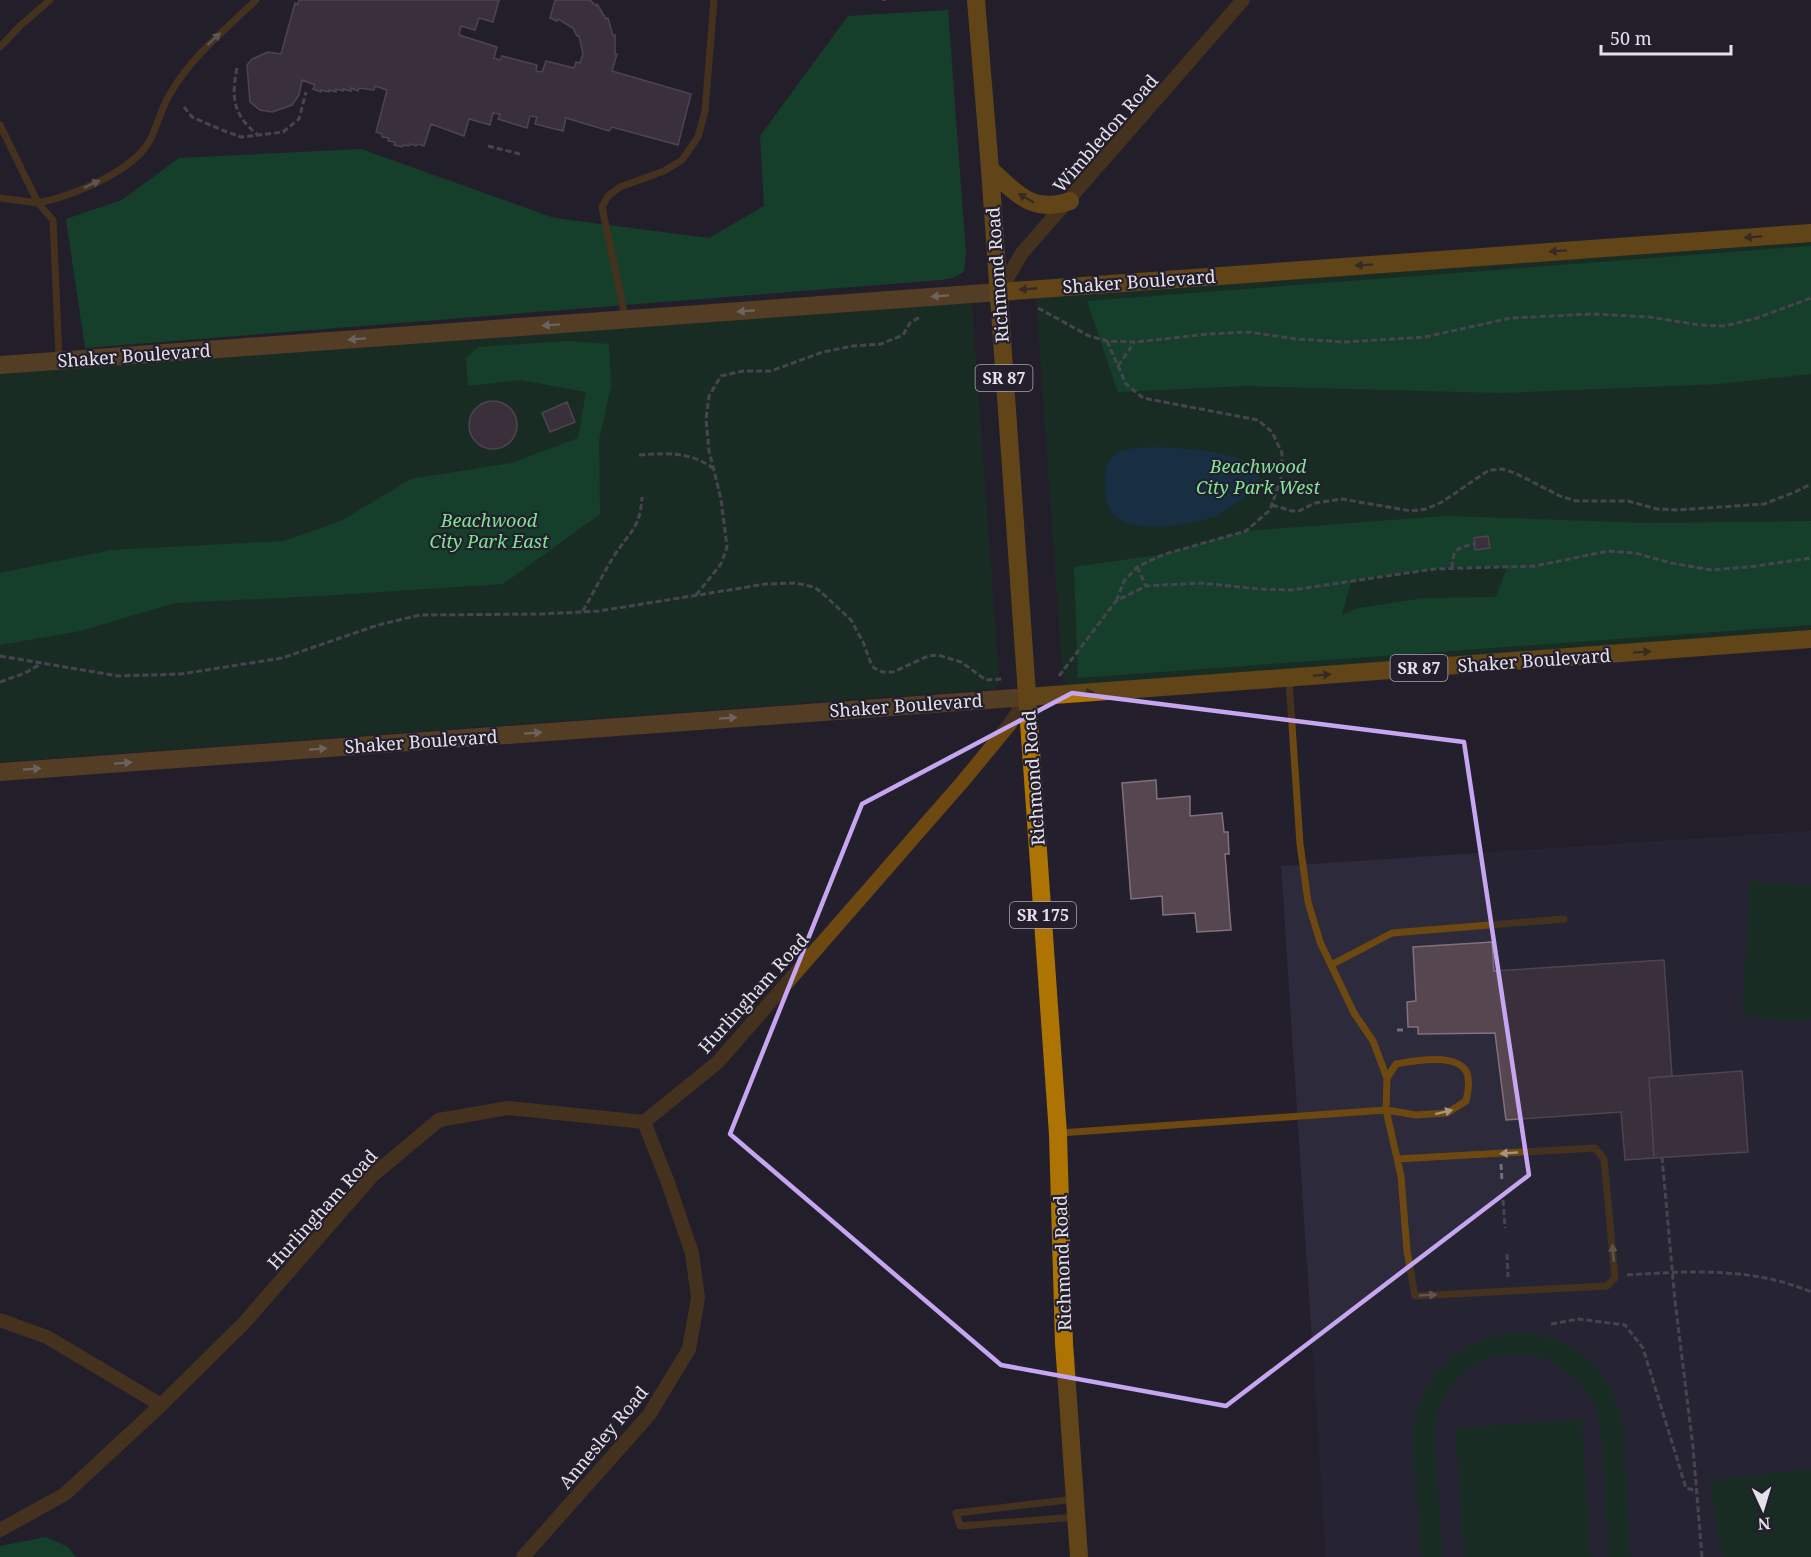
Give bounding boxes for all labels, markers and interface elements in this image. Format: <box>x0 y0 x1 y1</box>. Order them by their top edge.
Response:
scale bar <box>1601 18 1732 56</box>
text: 50 m <box>1610 26 1652 50</box>
one-way arrow <box>207 32 222 46</box>
street label: Wimbledon Road <box>1047 69 1163 197</box>
one-way arrow <box>84 179 101 188</box>
one-way arrow <box>1017 193 1034 203</box>
street label: Richmond Road <box>980 206 1014 344</box>
one-way arrow <box>1743 232 1762 242</box>
one-way arrow <box>1549 247 1568 256</box>
one-way arrow <box>1354 260 1373 270</box>
street label: Shaker Boulevard <box>1062 264 1216 298</box>
one-way arrow <box>1018 284 1037 294</box>
one-way arrow <box>931 292 950 301</box>
one-way arrow <box>736 306 755 316</box>
one-way arrow <box>542 320 561 330</box>
one-way arrow <box>347 334 366 344</box>
street label: Shaker Boulevard <box>57 338 211 372</box>
road number: SR 87 <box>976 365 1032 391</box>
park label: Beachwood City Park West <box>1196 454 1320 499</box>
park label: Beachwood City Park East <box>429 508 549 553</box>
street label: Shaker Boulevard <box>1457 643 1611 677</box>
one-way arrow <box>1632 647 1651 656</box>
road number: SR 87 <box>1390 655 1448 681</box>
one-way arrow <box>1312 670 1331 680</box>
street label: Shaker Boulevard <box>829 688 983 722</box>
one-way arrow <box>1076 688 1095 698</box>
street label: Richmond Road <box>1016 709 1050 847</box>
one-way arrow <box>718 713 737 723</box>
street label: Shaker Boulevard <box>344 724 498 758</box>
one-way arrow <box>524 728 543 738</box>
one-way arrow <box>308 744 327 754</box>
one-way arrow <box>114 758 133 768</box>
one-way arrow <box>23 764 42 774</box>
road number: SR 175 <box>1010 902 1076 928</box>
street label: Hurlingham Road <box>693 928 813 1058</box>
one-way arrow <box>1435 1106 1453 1116</box>
street label: Hurlingham Road <box>262 1144 382 1274</box>
one-way arrow <box>1499 1149 1518 1158</box>
street label: Richmond Road <box>1048 1195 1076 1331</box>
one-way arrow <box>1608 1243 1618 1262</box>
one-way arrow <box>1418 1291 1437 1300</box>
street label: Annesley Road <box>553 1381 653 1493</box>
north arrow <box>1733 1479 1793 1539</box>
text: N <box>1757 1513 1771 1535</box>

